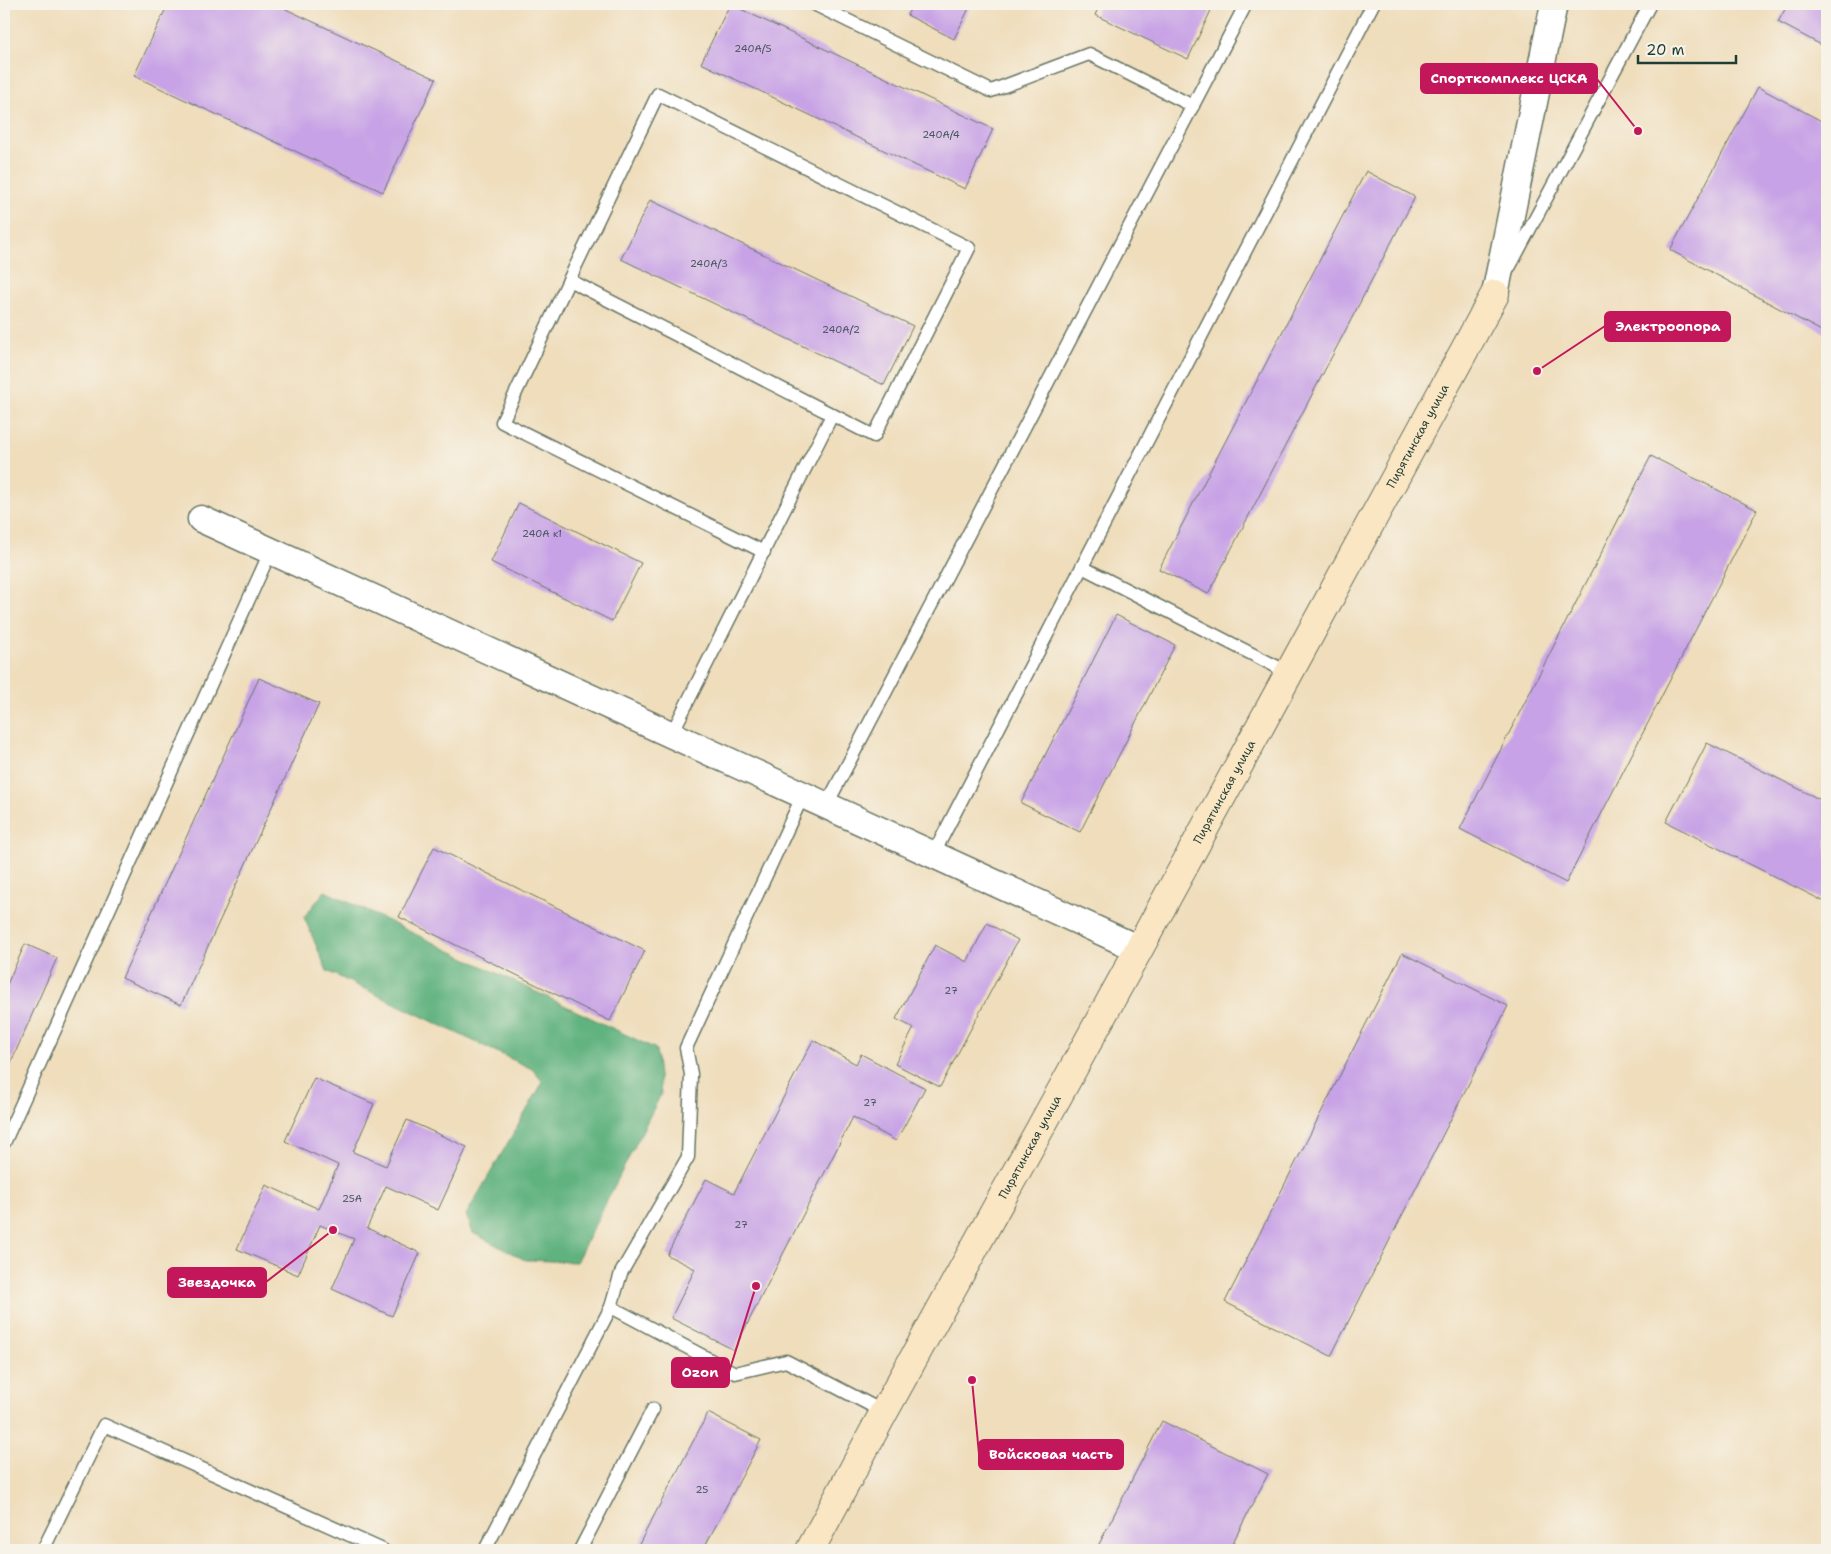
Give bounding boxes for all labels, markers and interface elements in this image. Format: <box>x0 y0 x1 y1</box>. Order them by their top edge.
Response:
scale bar <box>1638 32 1736 64</box>
text: 20 m <box>1646 40 1685 60</box>
house number: 240А/5 <box>734 42 772 55</box>
callout: Спорткомплекс ЦСКА <box>1421 64 1597 93</box>
text: Спорткомплекс ЦСКА <box>1431 69 1588 87</box>
house number: 240А/4 <box>922 128 960 141</box>
house number: 240А/3 <box>690 257 728 270</box>
callout: Электроопора <box>1605 312 1730 341</box>
text: Электроопора <box>1615 317 1721 335</box>
house number: 240А/2 <box>822 323 860 336</box>
street label: Пирятинская улица <box>1383 381 1453 491</box>
house number: 240А к1 <box>522 527 562 540</box>
street label: Пирятинская улица <box>1190 737 1259 847</box>
house number: 27 <box>944 984 958 997</box>
street label: Пирятинская улица <box>995 1092 1065 1202</box>
house number: 27 <box>863 1096 877 1109</box>
house number: 25А <box>342 1192 362 1205</box>
house number: 27 <box>734 1218 748 1231</box>
callout: Звездочка <box>168 1268 266 1297</box>
text: Звездочка <box>178 1273 256 1291</box>
callout: Ozon <box>672 1358 729 1387</box>
text: Ozon <box>682 1363 718 1381</box>
callout: Войсковая часть <box>979 1440 1123 1469</box>
text: Войсковая часть <box>989 1445 1113 1463</box>
house number: 25 <box>696 1483 708 1496</box>

